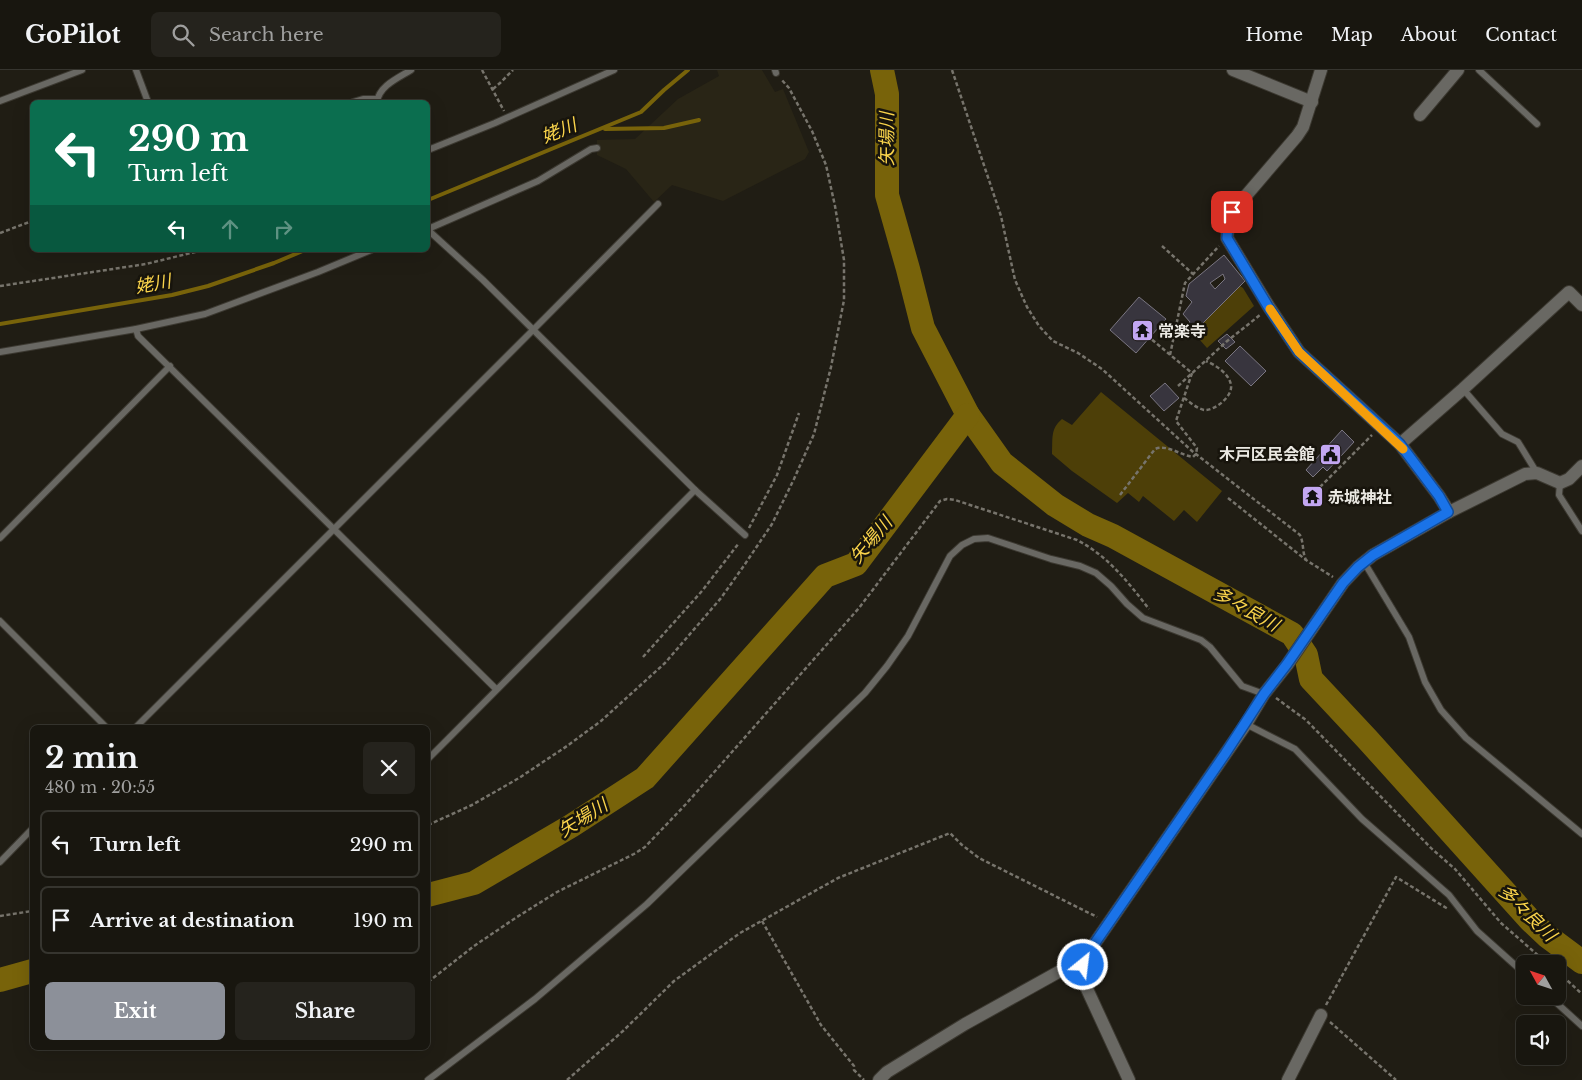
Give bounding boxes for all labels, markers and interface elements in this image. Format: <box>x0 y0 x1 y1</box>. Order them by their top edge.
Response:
search box <box>151 12 501 57</box>
text: GoPilot <box>25 20 121 49</box>
icon: search <box>169 21 197 49</box>
text: Search here <box>209 23 324 46</box>
text: Home <box>1245 24 1303 46</box>
text: Map <box>1331 24 1373 46</box>
text: About <box>1401 24 1457 46</box>
text: Contact <box>1485 24 1557 46</box>
water label: 矢場川 <box>876 110 898 166</box>
water label: 姥川 <box>538 113 582 148</box>
text: 290 m <box>128 117 249 160</box>
icon: left <box>45 120 110 185</box>
text: Turn left <box>128 160 228 187</box>
pin <box>1211 191 1253 233</box>
icon: arrive <box>1218 198 1246 226</box>
icon: left <box>163 215 191 243</box>
icon: ahead <box>216 215 244 243</box>
icon: right <box>269 215 297 243</box>
water label: 姥川 <box>133 270 175 298</box>
temple icon: 常楽寺 <box>1130 319 1154 343</box>
place label: 常楽寺 <box>1158 321 1206 341</box>
public building icon: 木戸区民会館 <box>1319 442 1343 466</box>
place label: 木戸区民会館 <box>1219 444 1315 464</box>
temple icon: 赤城神社 <box>1300 485 1324 509</box>
place label: 赤城神社 <box>1328 487 1392 507</box>
water label: 矢場川 <box>845 511 898 568</box>
water label: 多々良川 <box>1209 582 1285 637</box>
text: 2 min <box>45 739 138 776</box>
button: close <box>363 742 415 794</box>
text: 480 m · 20:55 <box>45 777 155 797</box>
water label: 矢場川 <box>554 793 613 842</box>
icon: left <box>47 830 75 858</box>
text: Turn left <box>90 833 181 856</box>
text: 290 m <box>350 833 413 856</box>
water label: 多々良川 <box>1493 880 1562 947</box>
icon: arrive <box>47 906 75 934</box>
text: Arrive at destination <box>90 909 294 932</box>
text: 190 m <box>353 909 413 932</box>
position arrow <box>1056 938 1108 990</box>
north arrow <box>1516 955 1566 1005</box>
map controls <box>1516 955 1566 1065</box>
button: Exit <box>45 982 225 1040</box>
button: Share <box>235 982 415 1040</box>
button: sound <box>1516 1015 1566 1065</box>

